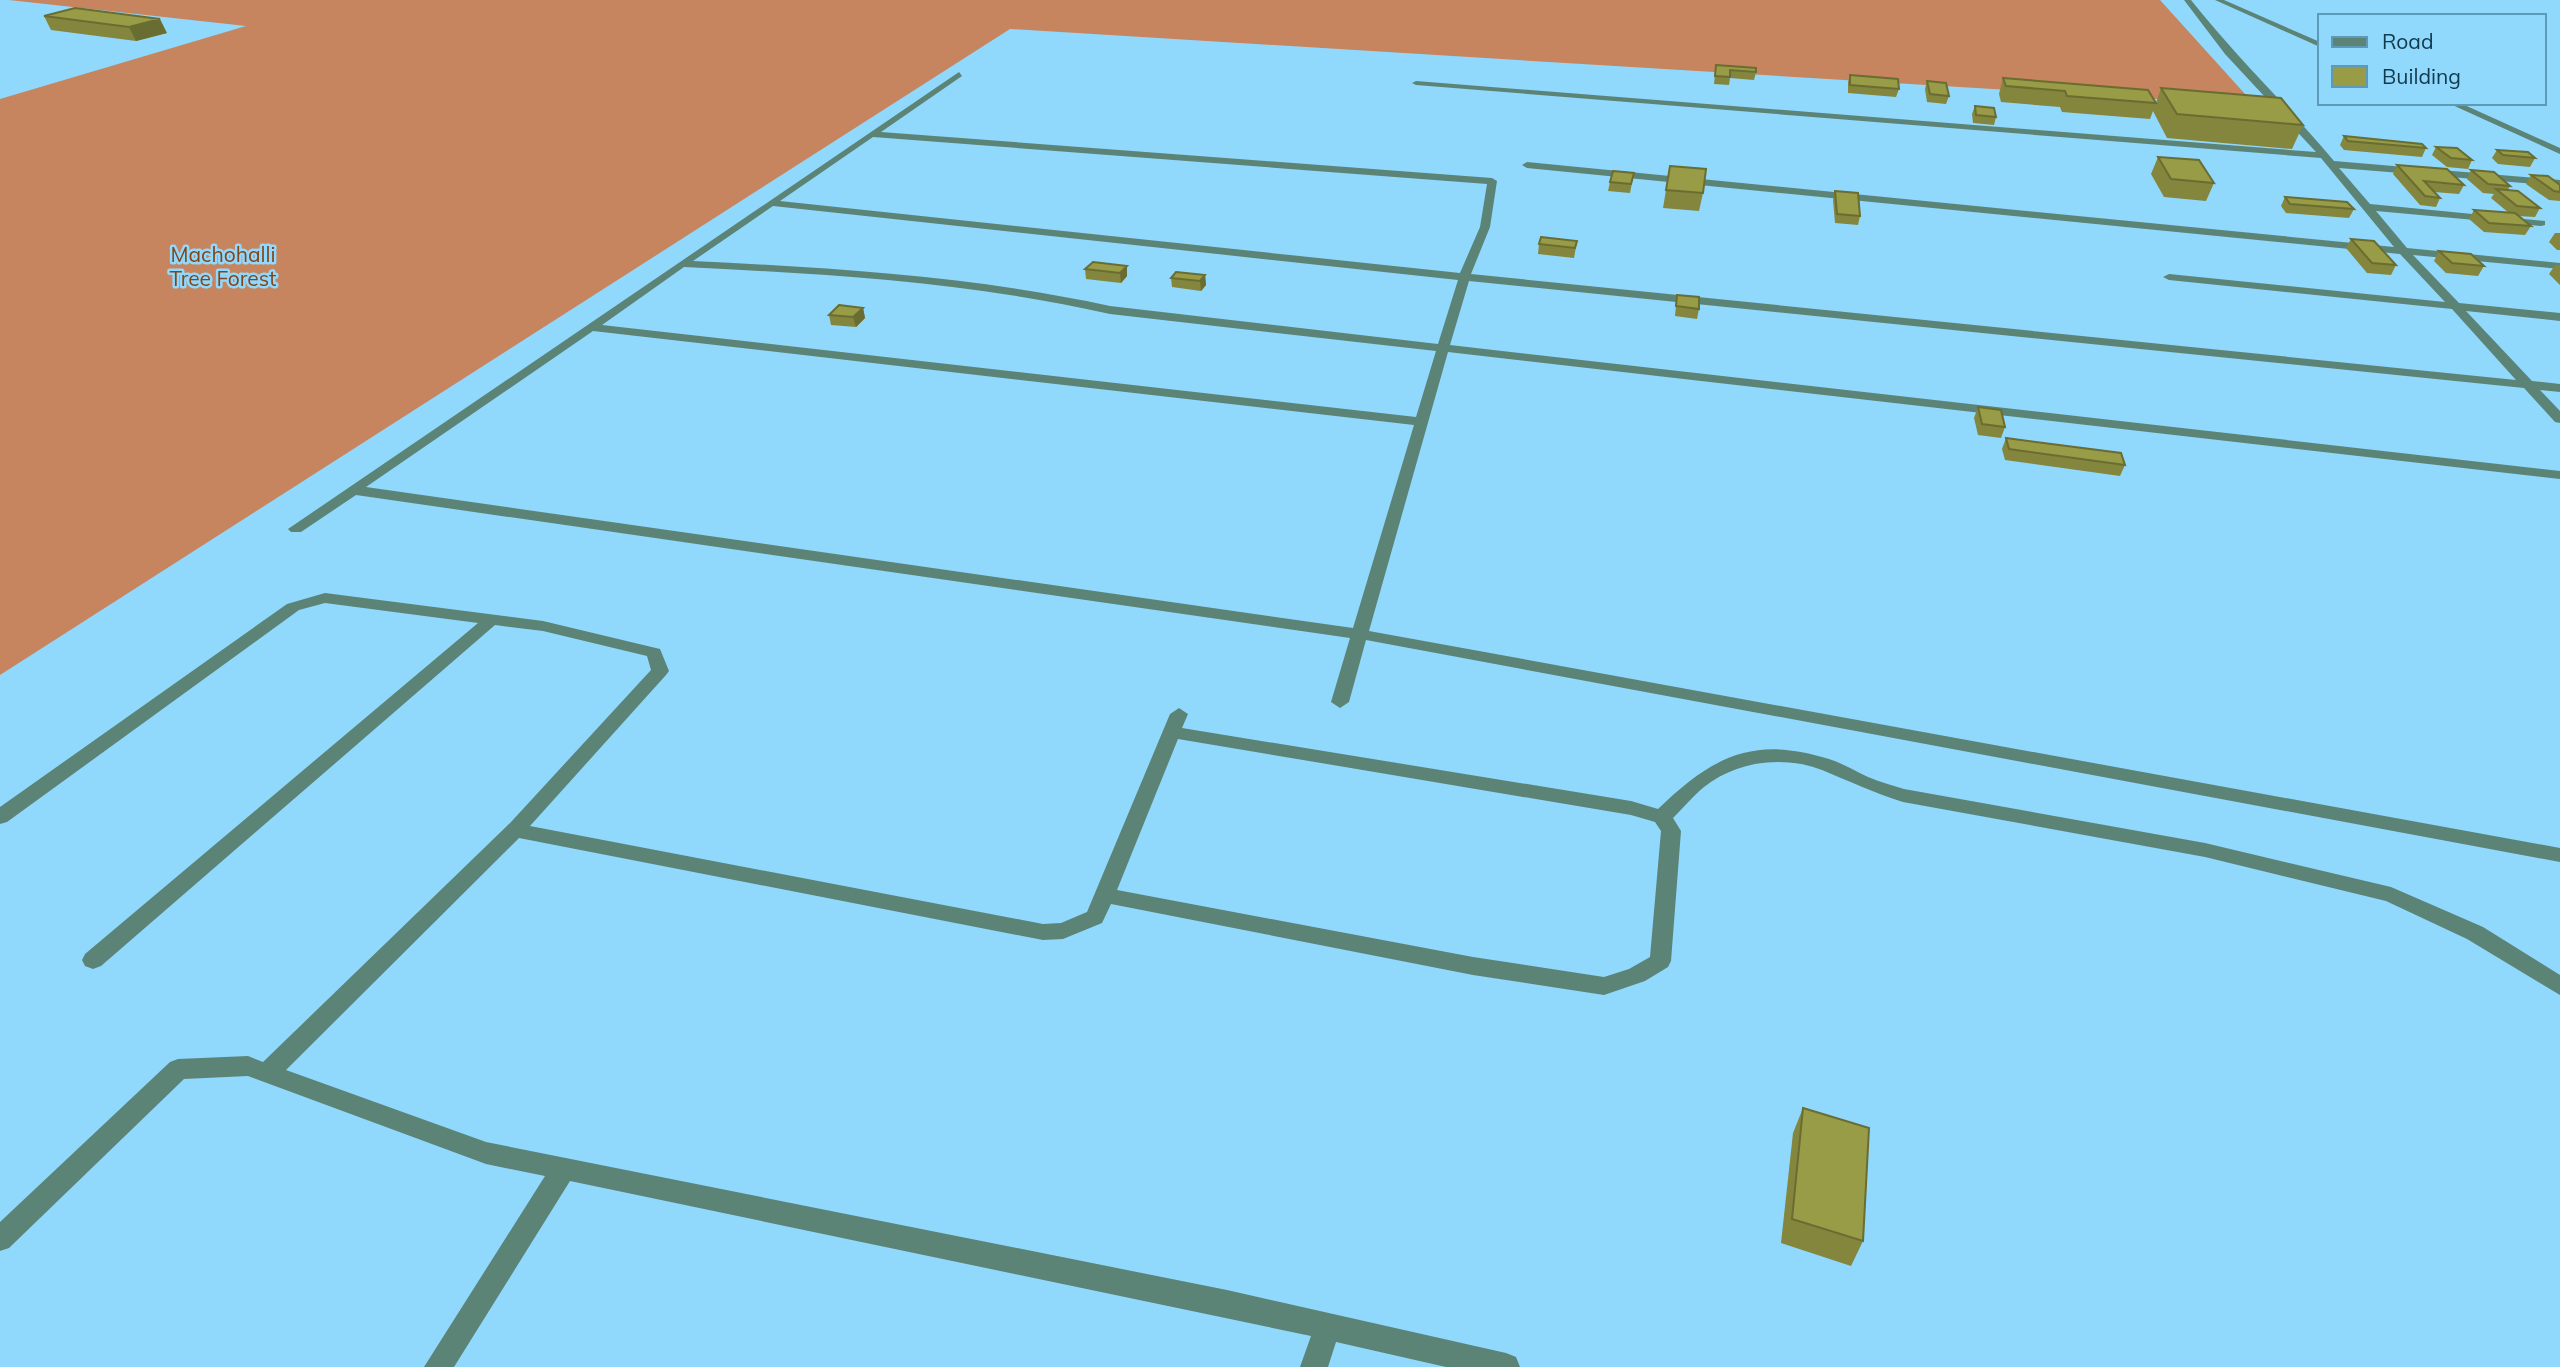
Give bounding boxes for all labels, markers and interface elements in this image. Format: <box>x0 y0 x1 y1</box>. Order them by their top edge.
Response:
legend <box>2318 14 2546 105</box>
text: Road <box>2382 28 2433 54</box>
text: Building <box>2382 63 2461 89</box>
park label: Machohalli Tree Forest <box>170 241 276 291</box>

